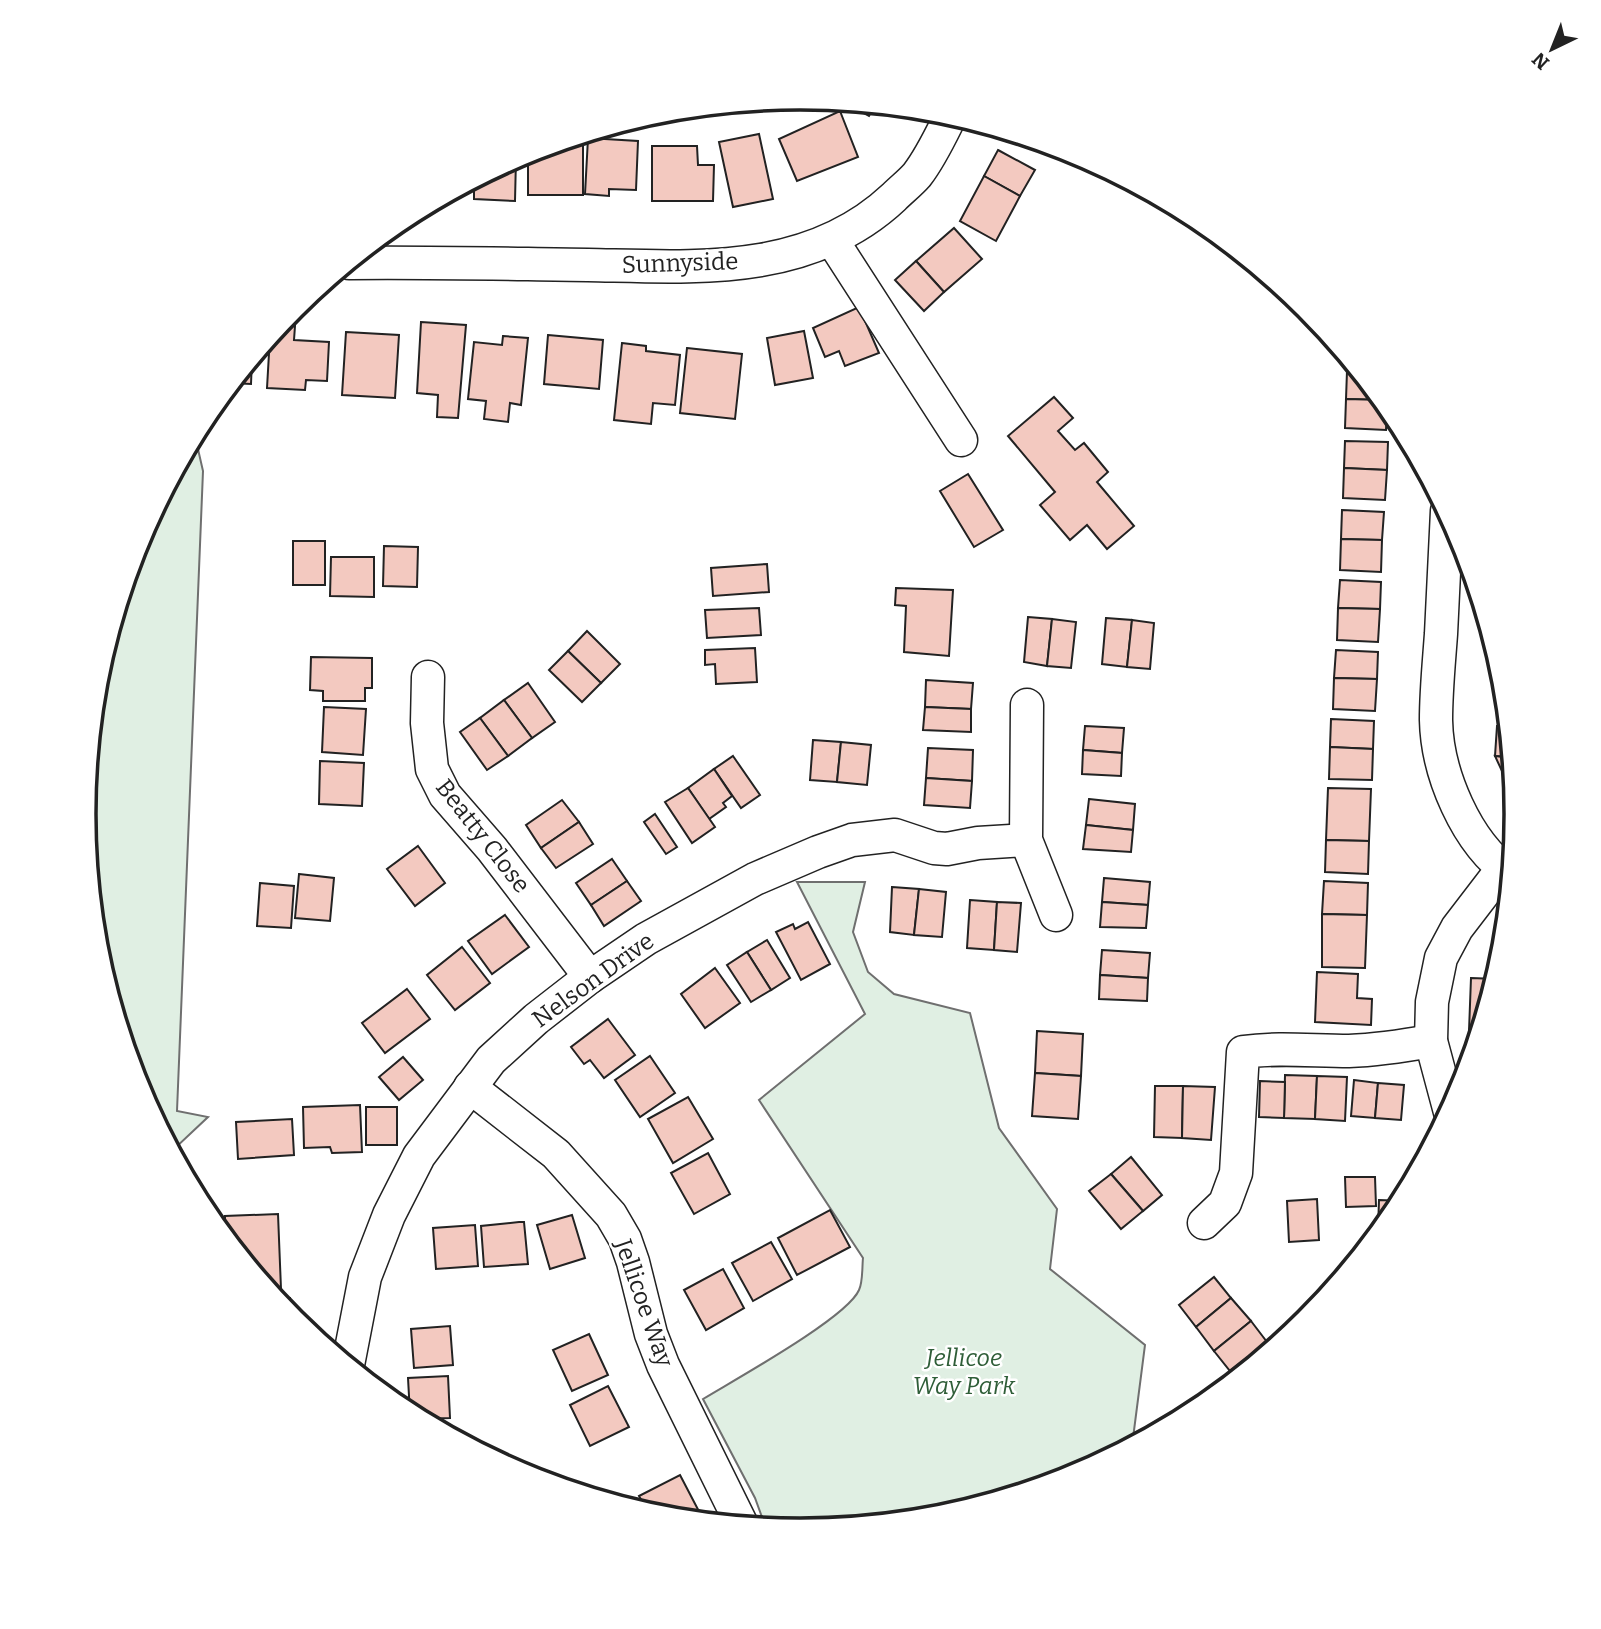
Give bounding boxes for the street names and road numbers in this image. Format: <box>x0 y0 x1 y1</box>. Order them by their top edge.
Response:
street label: Sunnyside <box>621 247 739 279</box>
street label: Beatty Close <box>430 774 536 898</box>
street label: Nelson Drive <box>527 927 659 1033</box>
street label: Jellicoe Way <box>609 1235 679 1371</box>

